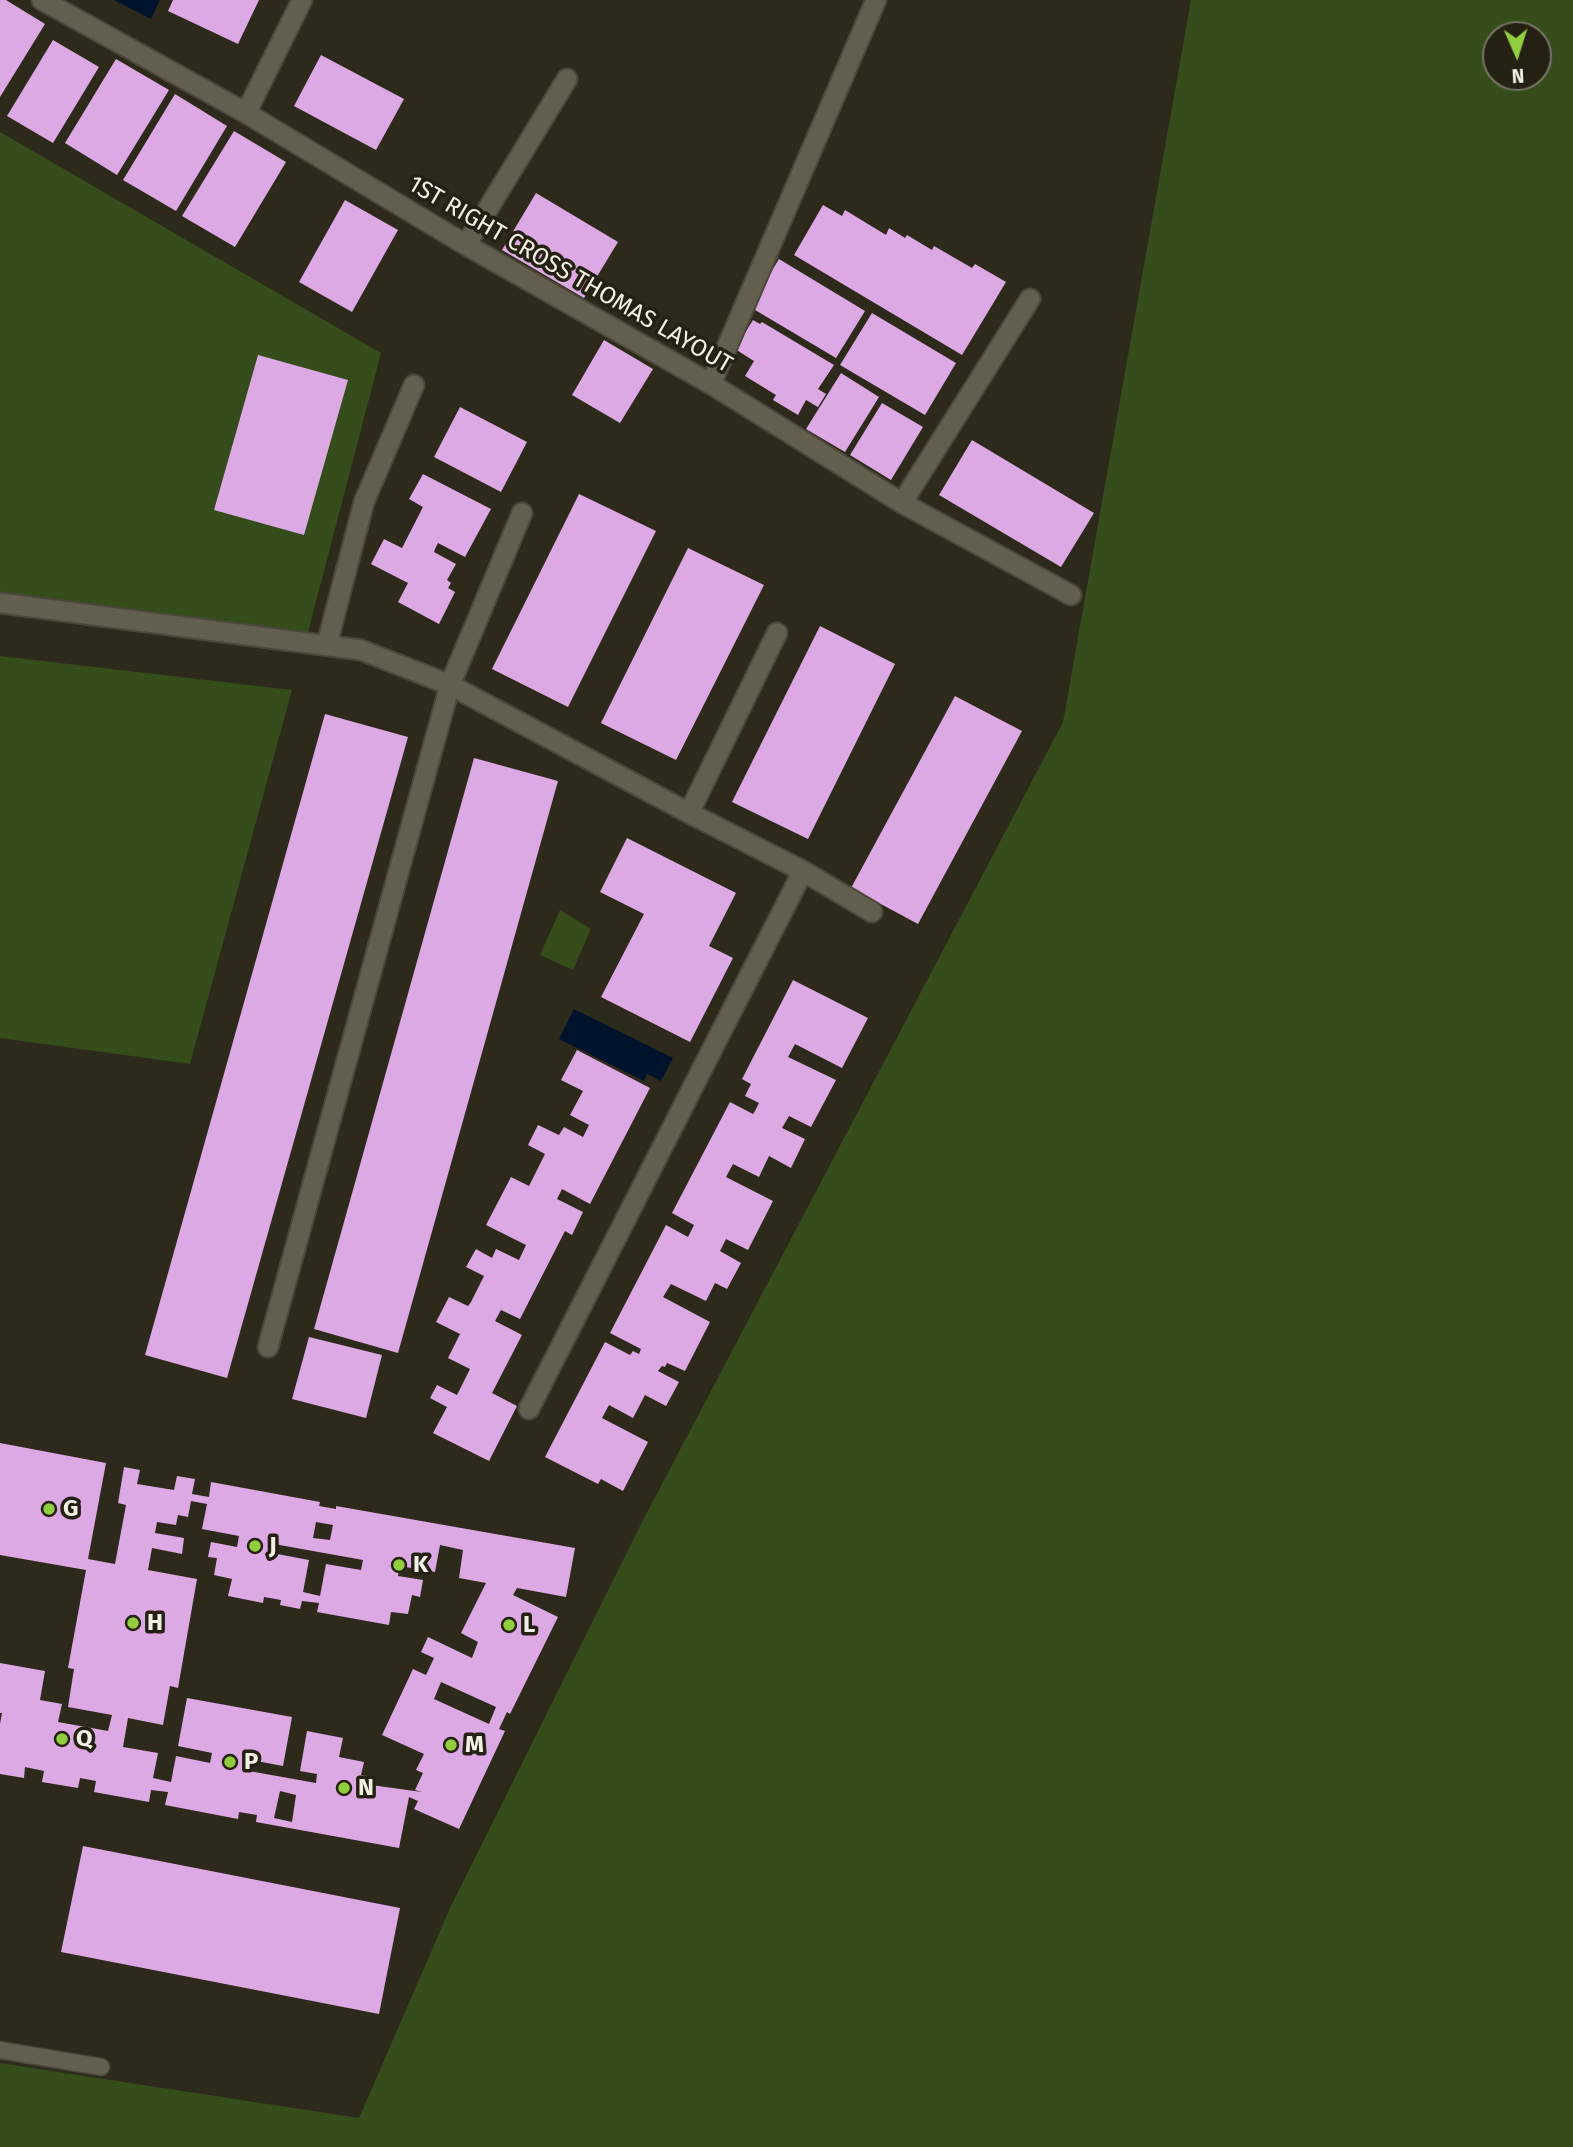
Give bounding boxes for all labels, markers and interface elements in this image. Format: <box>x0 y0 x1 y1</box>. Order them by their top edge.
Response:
north arrow <box>1482 21 1552 91</box>
text: N <box>1511 64 1525 87</box>
street label: 1ST RIGHT CROSS THOMAS LAYOUT <box>403 170 737 380</box>
place label: G <box>63 1495 78 1523</box>
marker: G <box>41 1501 57 1517</box>
place label: J <box>269 1532 277 1560</box>
marker: J <box>247 1538 263 1554</box>
place label: K <box>413 1551 428 1579</box>
marker: K <box>391 1557 407 1573</box>
place label: H <box>147 1609 163 1637</box>
place label: L <box>523 1611 535 1639</box>
marker: H <box>125 1615 141 1631</box>
marker: L <box>501 1617 517 1633</box>
place label: Q <box>76 1725 93 1753</box>
marker: Q <box>54 1731 70 1747</box>
place label: M <box>465 1731 484 1759</box>
marker: M <box>443 1737 459 1753</box>
place label: P <box>244 1748 258 1776</box>
marker: P <box>222 1754 238 1770</box>
place label: N <box>358 1774 374 1802</box>
marker: N <box>336 1780 352 1796</box>

